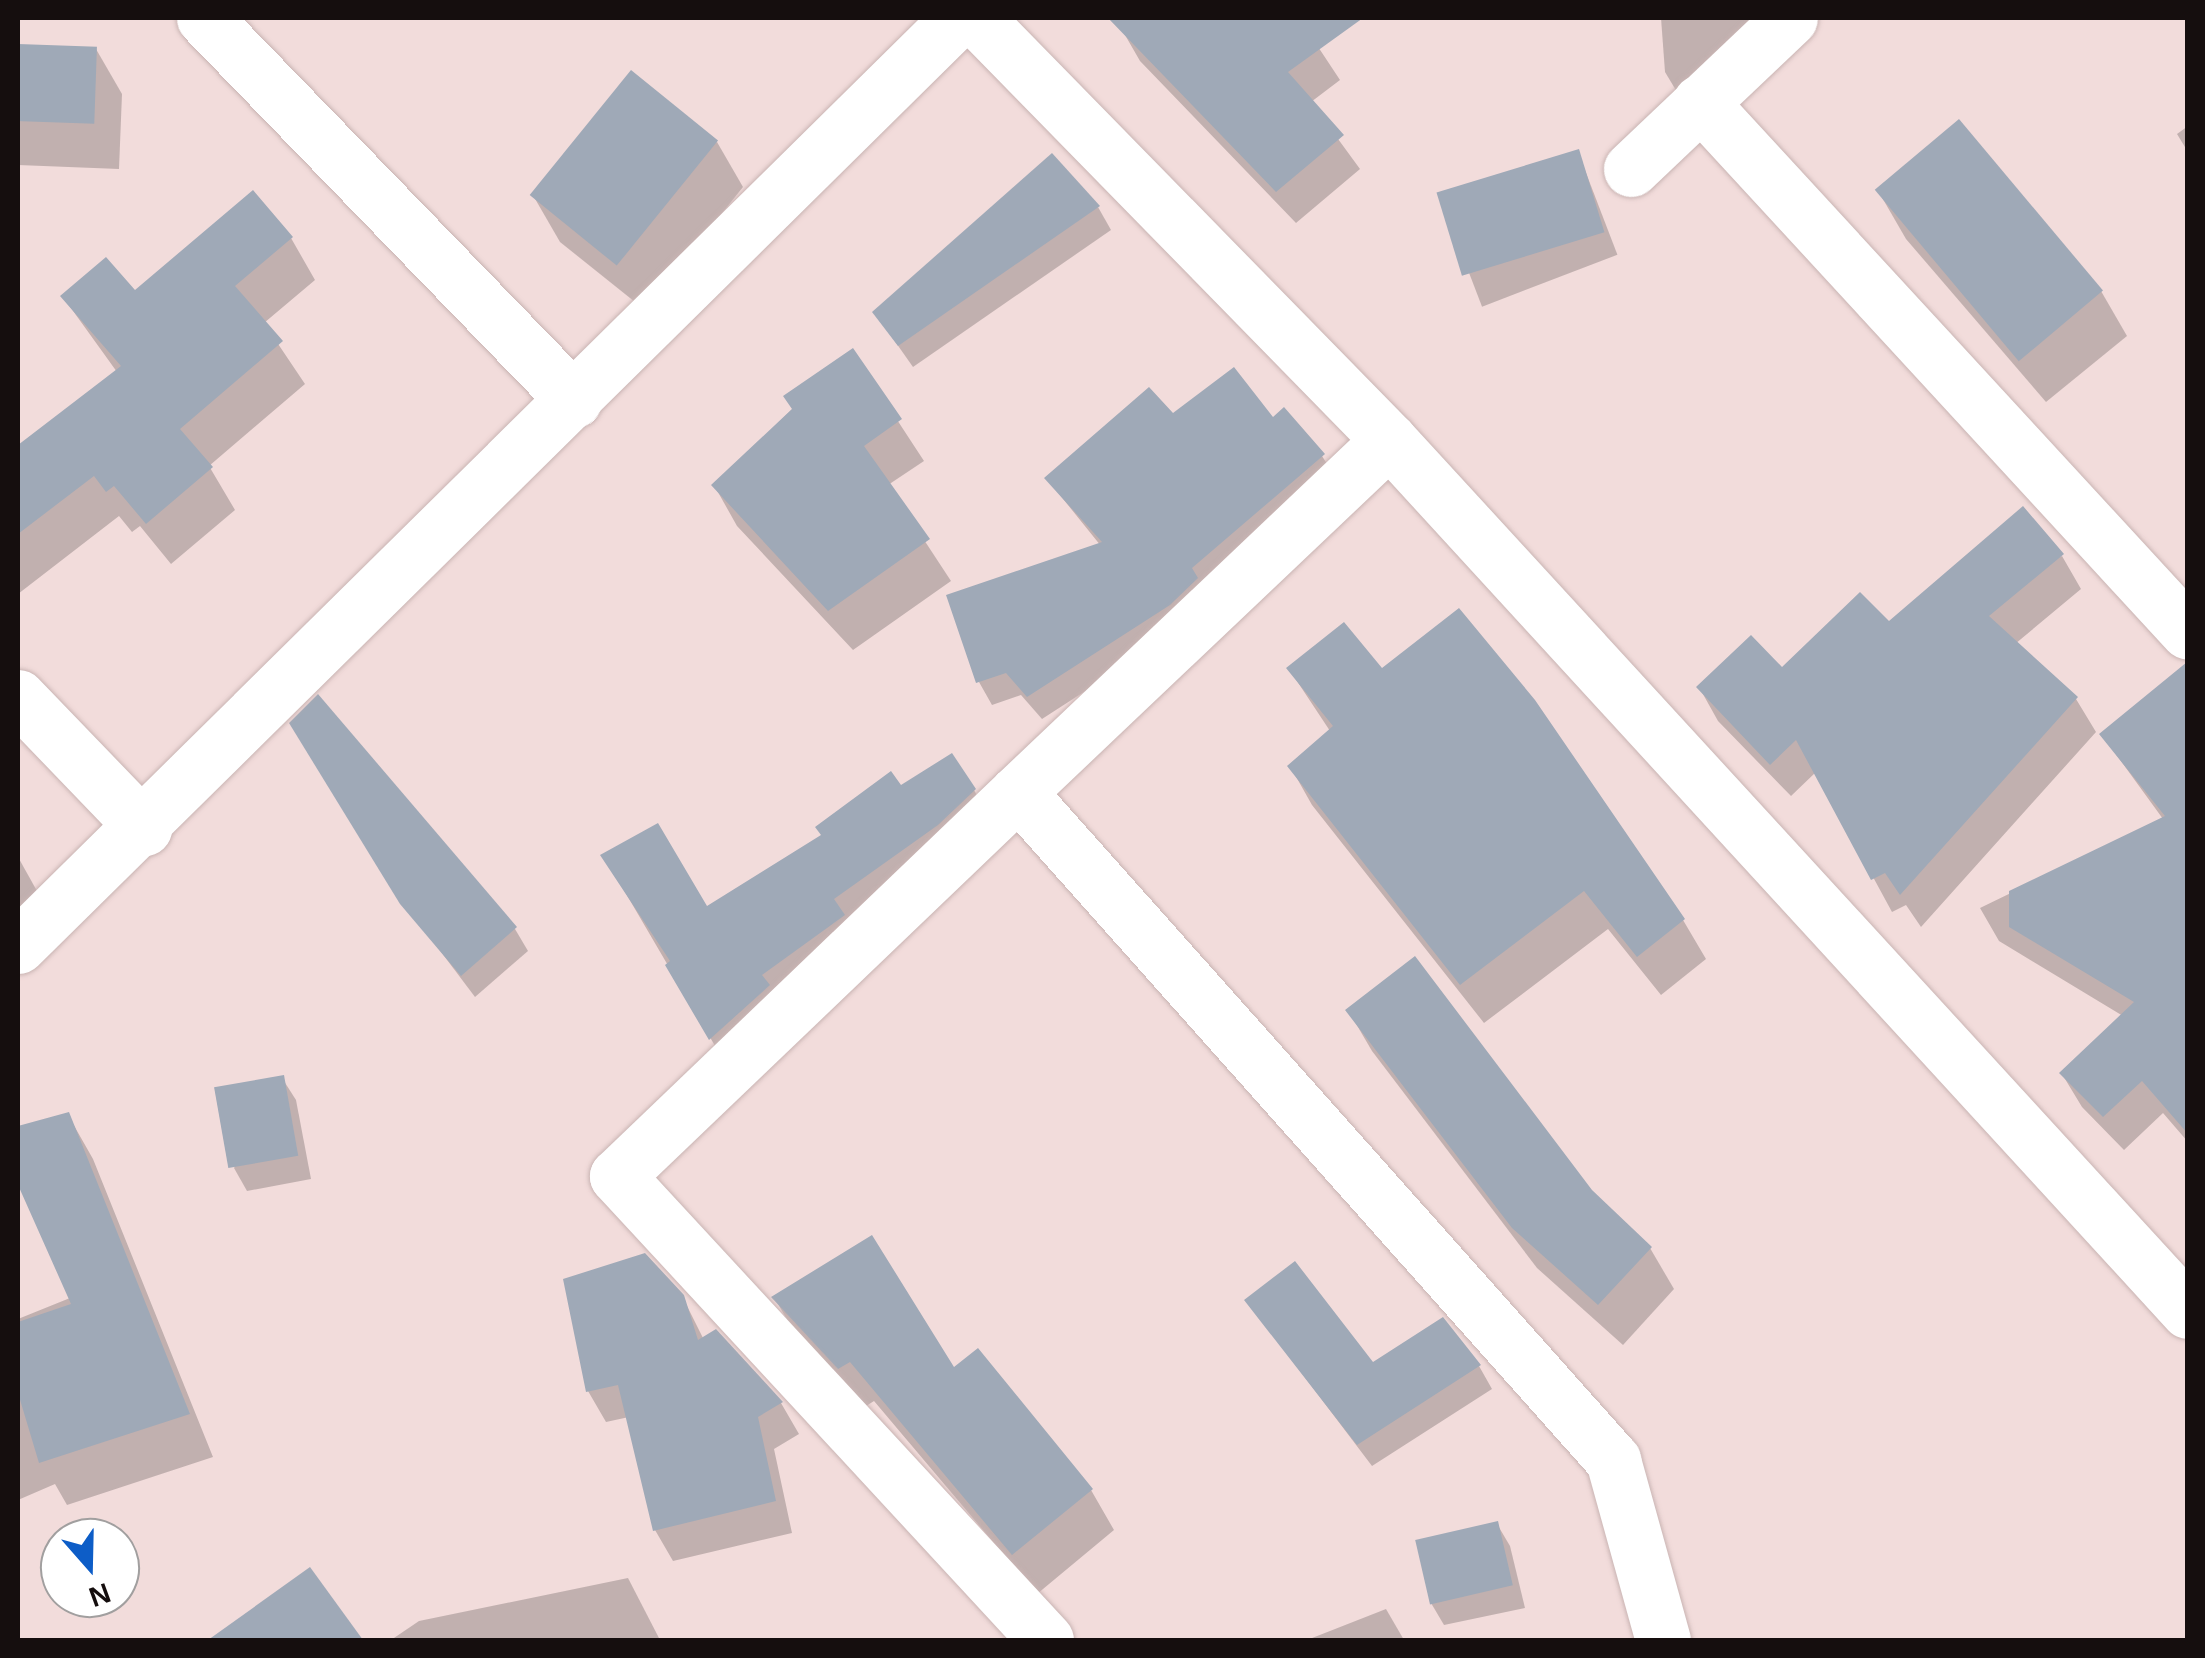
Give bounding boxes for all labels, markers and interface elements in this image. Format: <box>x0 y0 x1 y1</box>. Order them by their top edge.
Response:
north arrow <box>40 1518 140 1618</box>
text: N <box>85 1577 115 1613</box>

